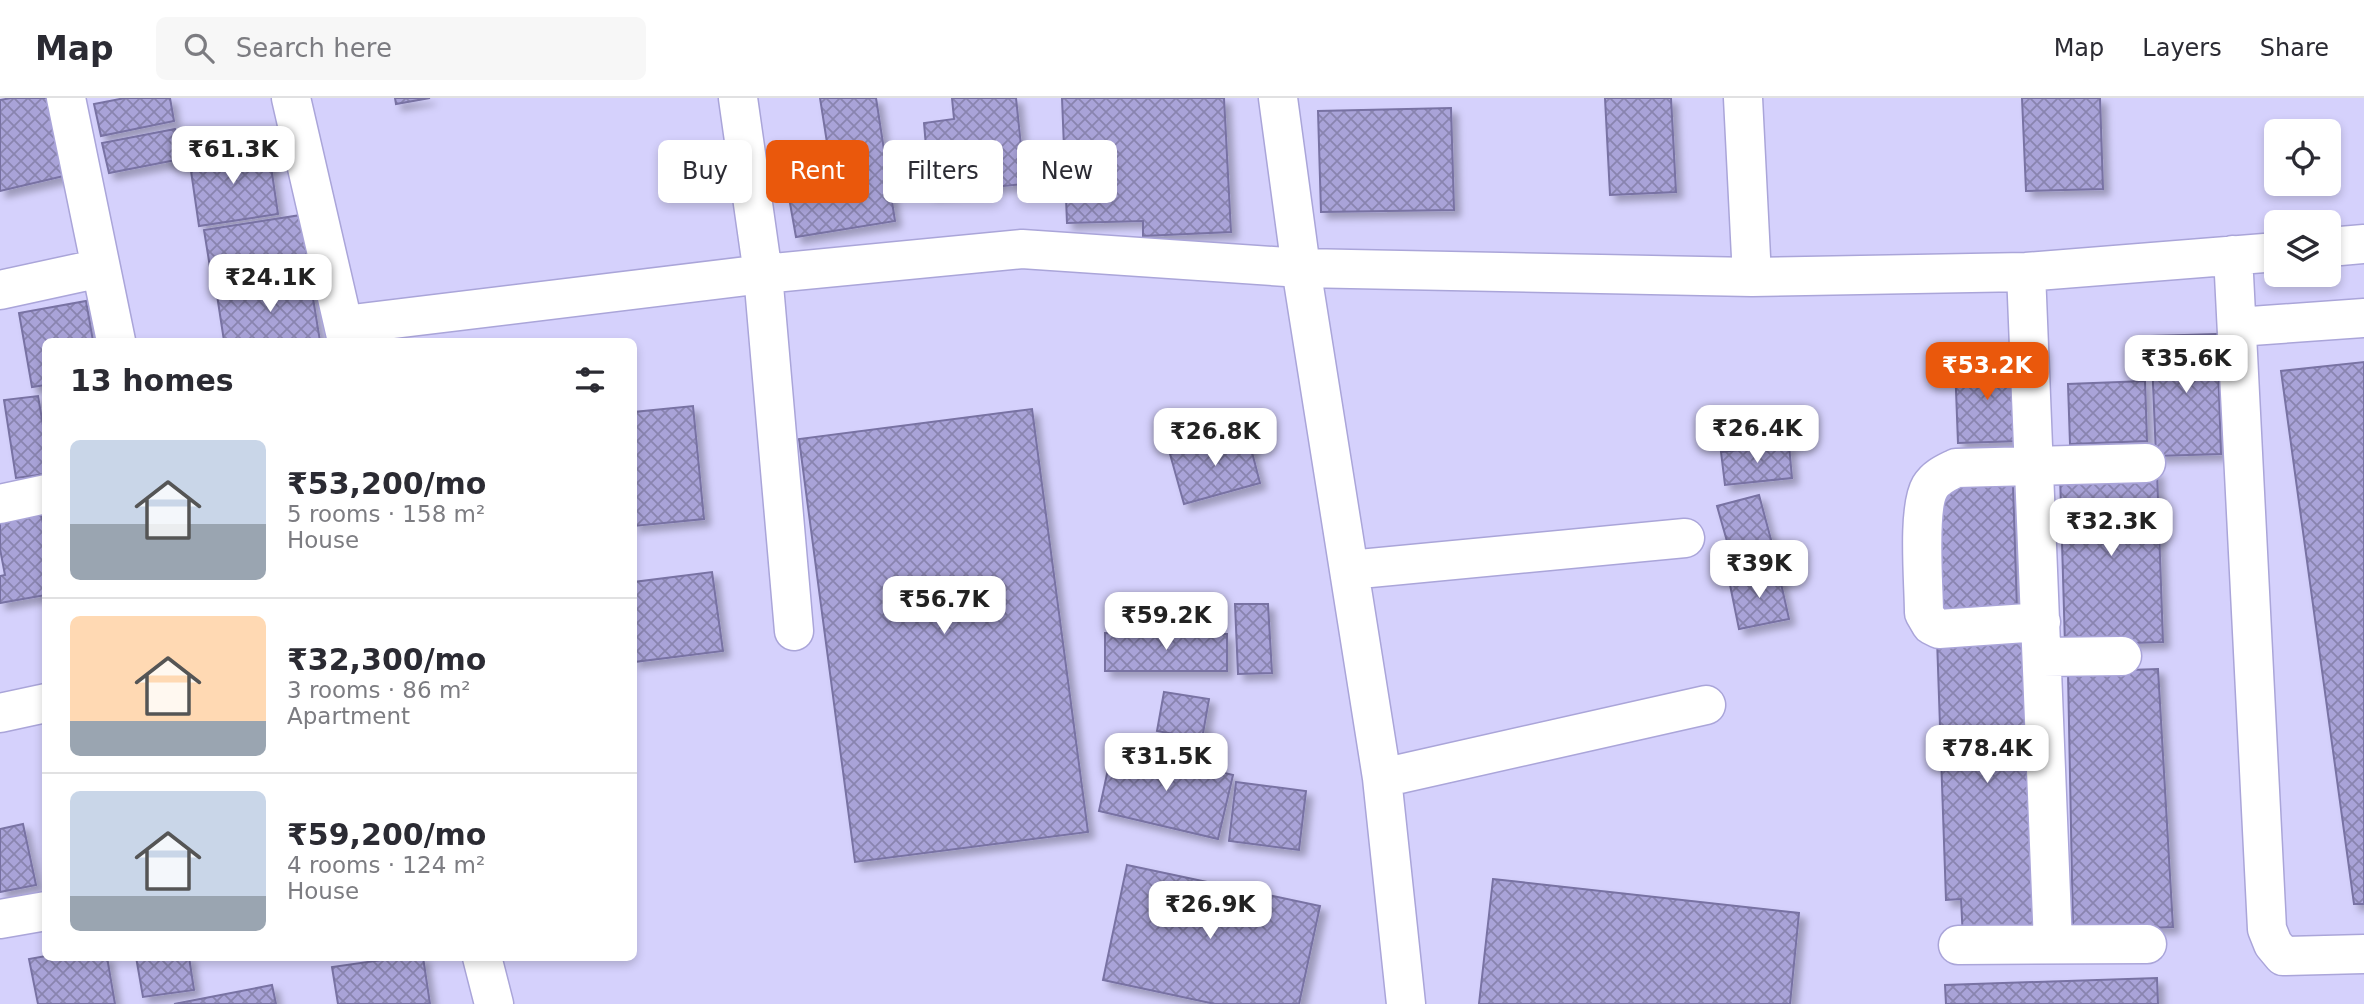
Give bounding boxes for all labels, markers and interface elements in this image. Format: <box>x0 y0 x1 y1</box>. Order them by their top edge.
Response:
search box <box>156 17 646 80</box>
text: Map <box>35 29 114 68</box>
icon: search <box>180 29 218 67</box>
text: Search here <box>236 33 392 63</box>
text: Map <box>2054 34 2104 62</box>
text: Layers <box>2142 34 2222 62</box>
text: Share <box>2260 34 2329 62</box>
map controls <box>2264 119 2341 287</box>
button: locate <box>2264 119 2341 196</box>
pin: ₹61.3K <box>176 126 290 186</box>
text: ₹61.3K <box>188 136 278 162</box>
chip: Buy <box>658 140 752 203</box>
chip: Rent <box>766 140 869 203</box>
chip: Filters <box>883 140 1003 203</box>
chip: New <box>1017 140 1117 203</box>
button: layers <box>2264 210 2341 287</box>
pin: ₹24.1K <box>213 254 327 314</box>
text: ₹24.1K <box>225 264 315 290</box>
pin: ₹35.6K <box>2129 336 2243 395</box>
pin: ₹53.2K <box>1930 342 2044 402</box>
text: ₹35.6K <box>2141 345 2231 371</box>
text: ₹53.2K <box>1942 352 2032 378</box>
icon: filters <box>571 361 609 399</box>
text: 13 homes <box>70 363 234 398</box>
pin: ₹26.4K <box>1700 406 1814 465</box>
pin: ₹26.8K <box>1158 408 1272 468</box>
text: ₹26.4K <box>1712 415 1802 441</box>
text: ₹26.8K <box>1170 418 1260 444</box>
text: ₹53,200/mo <box>287 466 486 501</box>
icon: home <box>126 468 210 552</box>
pin: ₹32.3K <box>2054 498 2168 558</box>
text: 5 rooms · 158 m² <box>287 501 485 527</box>
text: ₹32.3K <box>2066 508 2156 534</box>
text: House <box>287 527 359 553</box>
pin: ₹39K <box>1718 540 1800 600</box>
text: ₹39K <box>1726 550 1792 576</box>
pin: ₹56.7K <box>887 576 1001 636</box>
text: ₹56.7K <box>899 586 989 612</box>
pin: ₹59.2K <box>1109 592 1223 652</box>
text: ₹59.2K <box>1121 602 1211 628</box>
text: ₹32,300/mo <box>287 642 486 677</box>
icon: home <box>126 644 210 728</box>
text: 3 rooms · 86 m² <box>287 677 471 703</box>
text: Apartment <box>287 703 410 729</box>
pin: ₹78.4K <box>1930 726 2044 785</box>
pin: ₹31.5K <box>1109 734 1223 793</box>
text: ₹78.4K <box>1942 735 2032 761</box>
text: ₹31.5K <box>1121 743 1211 769</box>
text: ₹59,200/mo <box>287 817 486 852</box>
icon: home <box>126 819 210 903</box>
text: 4 rooms · 124 m² <box>287 852 485 878</box>
text: House <box>287 878 359 904</box>
pin: ₹26.9K <box>1153 882 1267 941</box>
text: ₹26.9K <box>1165 891 1255 917</box>

